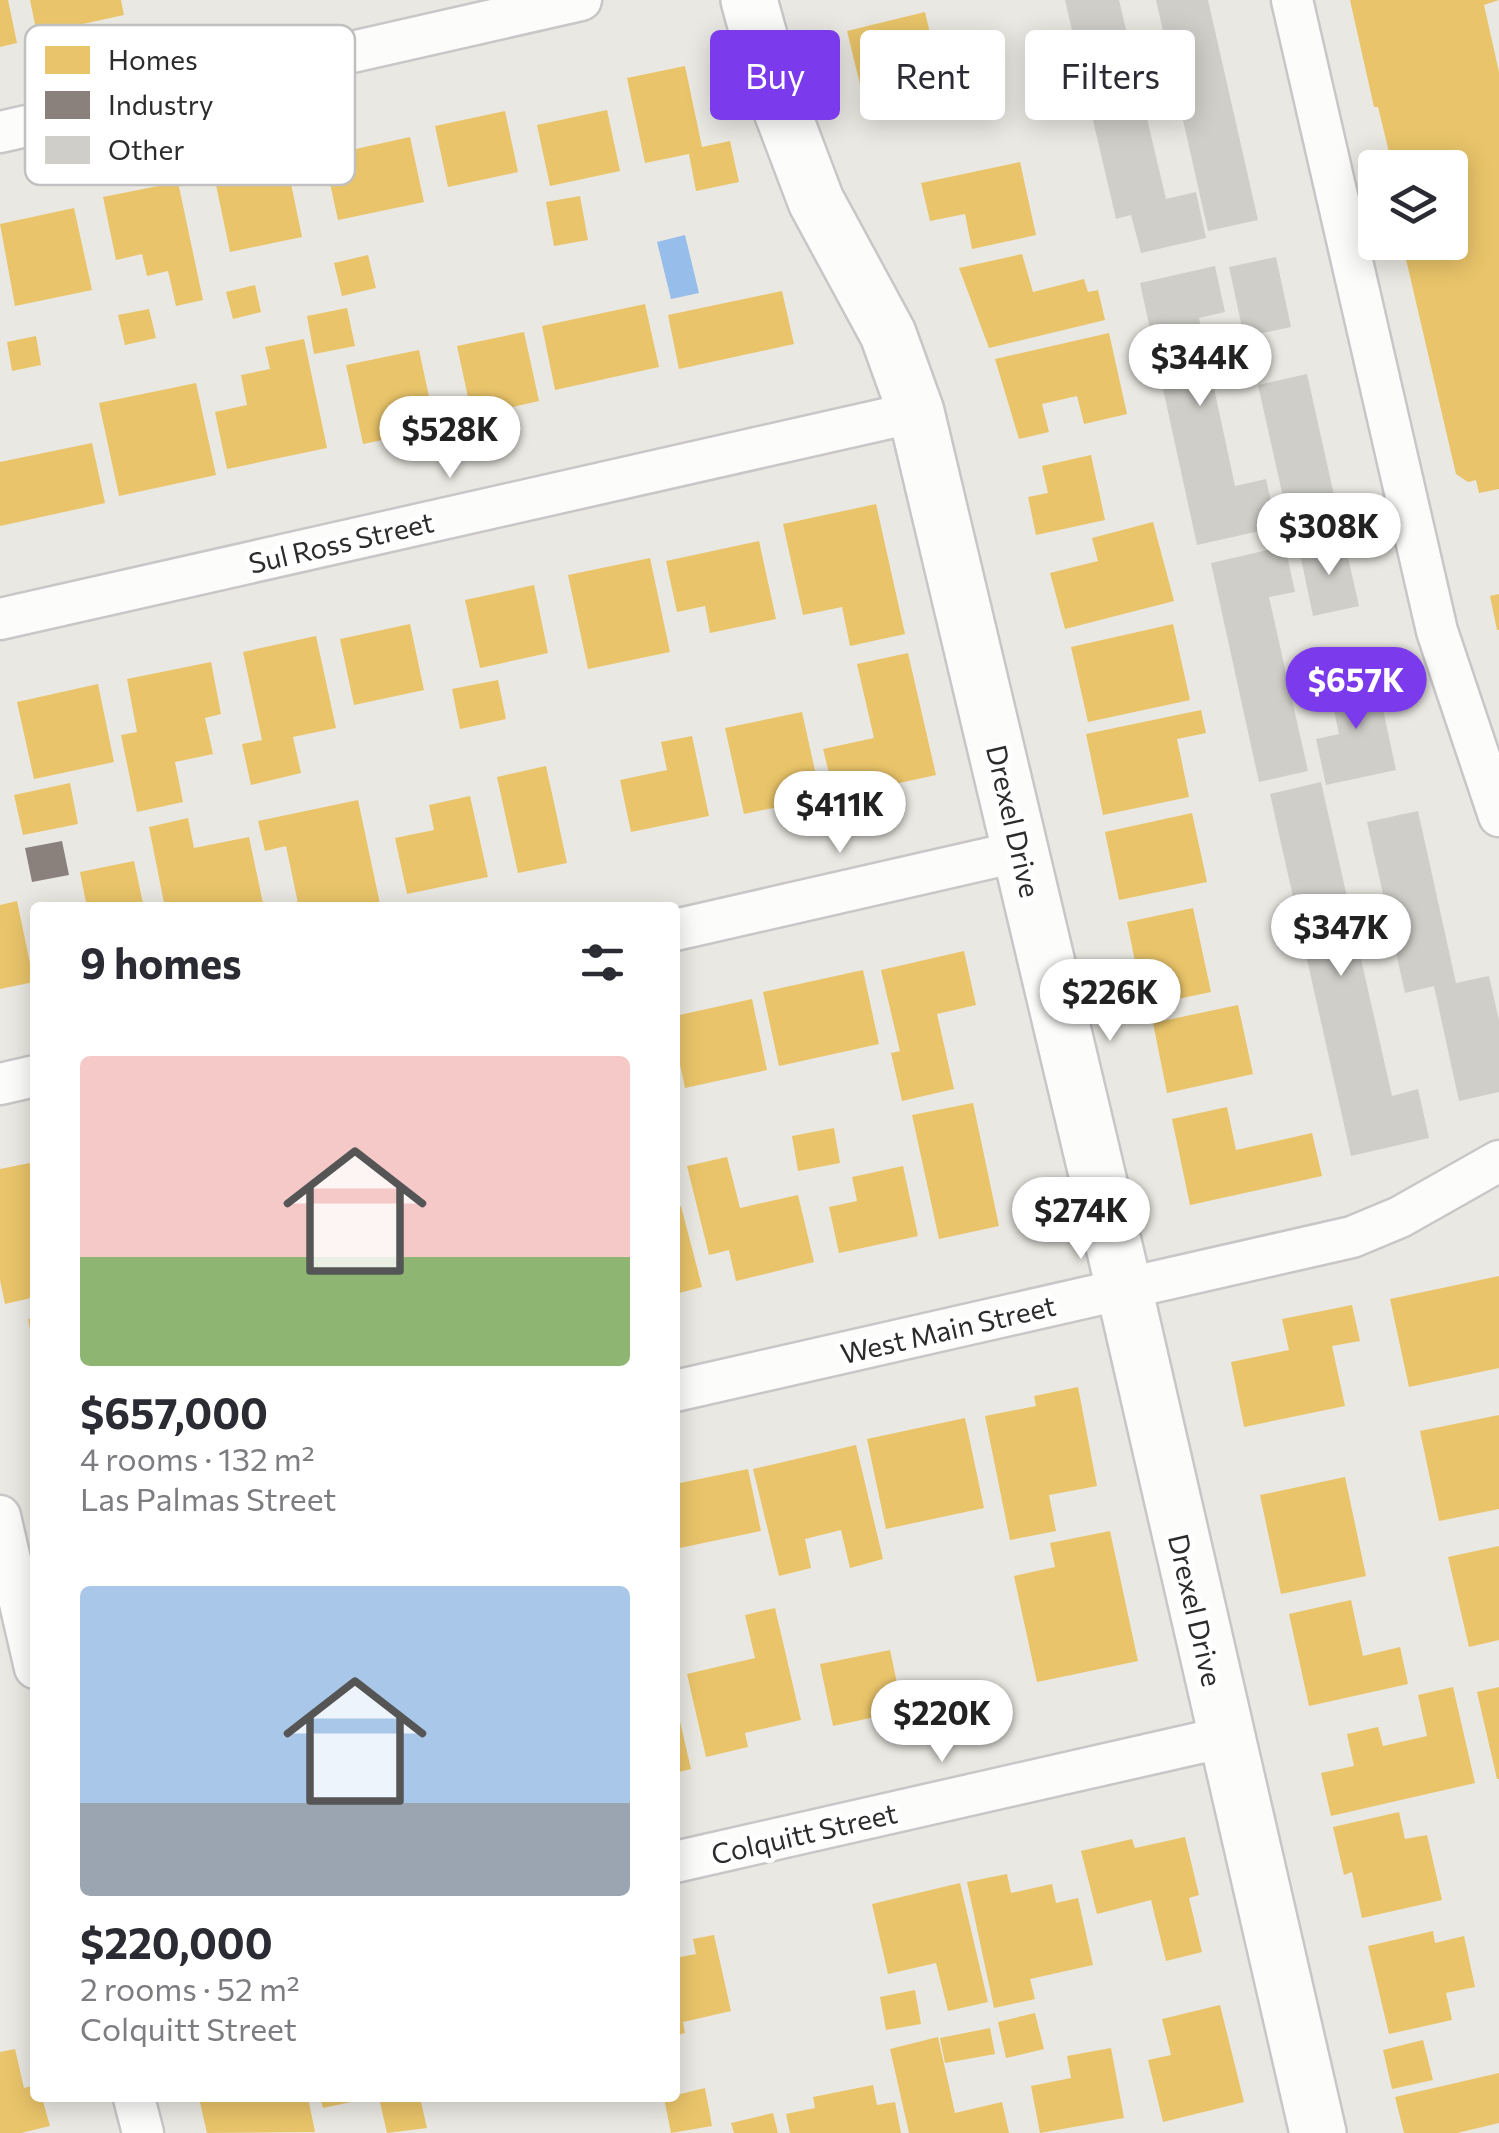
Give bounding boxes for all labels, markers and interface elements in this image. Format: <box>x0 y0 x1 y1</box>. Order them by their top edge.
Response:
legend <box>25 25 355 185</box>
chip: Buy <box>710 30 840 120</box>
chip: Rent <box>860 30 1005 120</box>
chip: Filters <box>1025 30 1195 120</box>
text: Homes <box>108 42 198 76</box>
text: Industry <box>108 87 214 121</box>
text: Other <box>108 132 184 166</box>
map controls <box>1358 150 1468 260</box>
button: layers <box>1358 150 1468 260</box>
pin: $344K <box>1130 324 1270 409</box>
text: $344K <box>1151 336 1249 376</box>
pin: $528K <box>380 396 520 481</box>
text: $528K <box>401 408 499 448</box>
pin: $308K <box>1259 493 1399 578</box>
street label: Sul Ross Street <box>245 504 437 580</box>
text: $308K <box>1279 505 1379 545</box>
pin: $657K <box>1286 647 1426 732</box>
text: $657K <box>1308 659 1404 699</box>
street label: Drexel Drive <box>980 742 1048 900</box>
pin: $411K <box>770 771 910 856</box>
text: $411K <box>796 783 884 823</box>
pin: $347K <box>1271 894 1411 979</box>
text: $347K <box>1293 906 1389 946</box>
icon: filters <box>575 935 630 990</box>
text: 9 homes <box>80 936 242 988</box>
pin: $226K <box>1040 959 1180 1044</box>
text: $226K <box>1062 971 1158 1011</box>
icon: home <box>265 1121 445 1301</box>
pin: $274K <box>1011 1177 1151 1262</box>
text: $274K <box>1034 1189 1128 1229</box>
street label: West Main Street <box>837 1288 1059 1370</box>
text: $657,000 <box>80 1386 268 1438</box>
text: 4 rooms · 132 m² <box>80 1438 315 1478</box>
text: Las Palmas Street <box>80 1478 336 1518</box>
street label: Drexel Drive <box>1162 1531 1230 1689</box>
icon: home <box>265 1651 445 1831</box>
pin: $220K <box>872 1680 1012 1765</box>
text: $220K <box>893 1692 991 1732</box>
street label: Colquitt Street <box>708 1795 900 1871</box>
text: $220,000 <box>80 1916 273 1968</box>
text: 2 rooms · 52 m² <box>80 1968 300 2008</box>
text: Colquitt Street <box>80 2008 297 2048</box>

